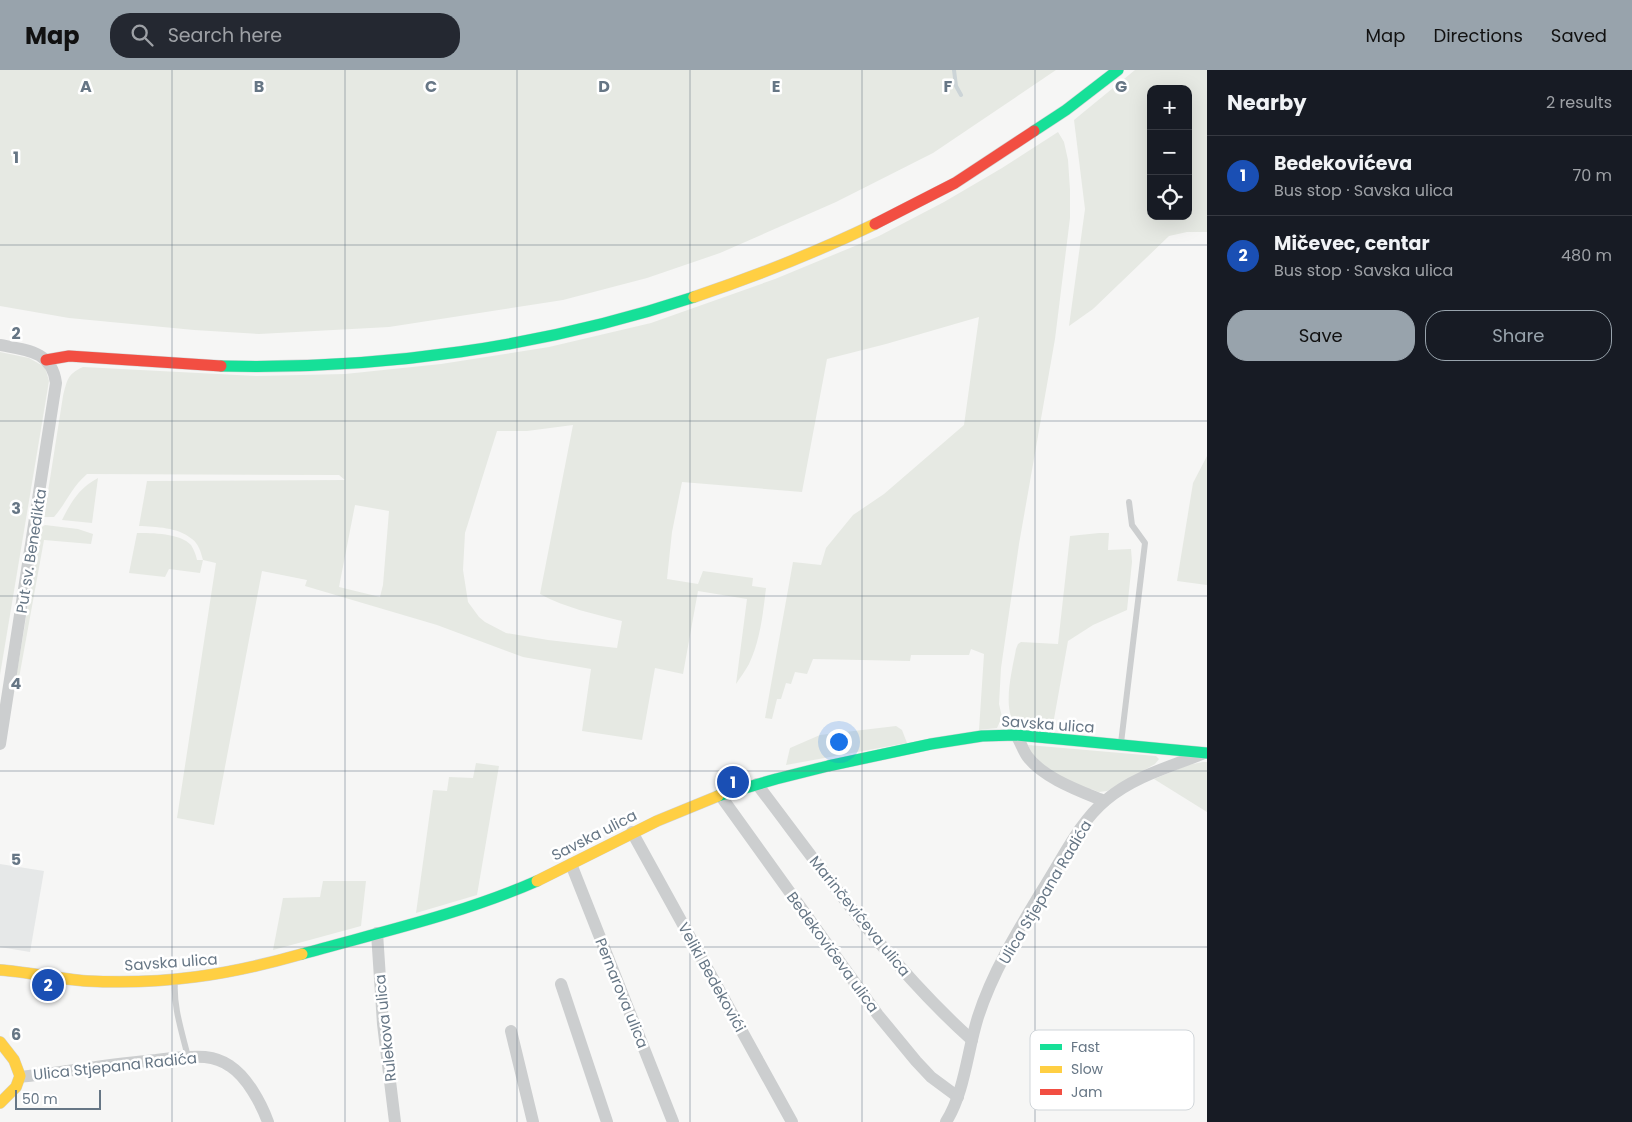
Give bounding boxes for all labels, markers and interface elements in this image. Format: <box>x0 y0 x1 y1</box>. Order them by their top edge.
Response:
search box <box>110 13 460 58</box>
text: Map <box>25 19 80 52</box>
icon: search <box>128 21 156 49</box>
text: Search here <box>168 22 282 49</box>
text: Map <box>1366 23 1405 48</box>
text: Directions <box>1433 23 1523 48</box>
text: Saved <box>1551 23 1607 48</box>
text: A <box>80 75 92 98</box>
text: B <box>254 75 264 98</box>
text: C <box>425 75 437 98</box>
text: D <box>598 75 610 98</box>
text: E <box>772 75 780 98</box>
text: F <box>944 75 953 98</box>
text: G <box>1115 75 1127 98</box>
map controls <box>1147 85 1192 220</box>
button: + <box>1147 85 1192 130</box>
text: Nearby <box>1227 88 1307 117</box>
text: 2 results <box>1546 91 1612 114</box>
button: − <box>1147 130 1192 175</box>
text: 1 <box>13 146 19 169</box>
text: Bedekovićeva <box>1274 150 1412 177</box>
text: 1 <box>1240 164 1246 187</box>
text: 70 m <box>1572 164 1612 187</box>
button: locate <box>1147 175 1192 220</box>
text: Bus stop · Savska ulica <box>1274 179 1453 202</box>
text: Mičevec, centar <box>1274 230 1430 257</box>
text: 2 <box>1238 244 1248 267</box>
text: 480 m <box>1561 244 1612 267</box>
text: Bus stop · Savska ulica <box>1274 259 1453 282</box>
button: Save <box>1227 310 1415 361</box>
button: Share <box>1425 310 1612 361</box>
text: 2 <box>11 322 21 345</box>
street label: Put sv. Benedikta <box>11 487 51 615</box>
text: 3 <box>11 497 21 520</box>
text: 4 <box>11 672 22 695</box>
street label: Savska ulica <box>1001 710 1095 738</box>
your location <box>826 729 852 755</box>
pin: 1 <box>717 763 749 801</box>
street label: Savska ulica <box>548 804 640 866</box>
street label: Ulica Stjepana Radića <box>994 816 1096 968</box>
text: 5 <box>11 848 21 871</box>
street label: Marinčevićeva ulica <box>805 851 915 981</box>
street label: Bedekovićeva ulica <box>782 887 884 1017</box>
street label: Veliki Bedekovići <box>673 918 751 1036</box>
street label: Pernarova ulica <box>590 935 654 1051</box>
street label: Savska ulica <box>124 948 218 976</box>
pin: 2 <box>32 966 64 1004</box>
street label: Rulekova ulica <box>369 973 401 1083</box>
text: 6 <box>11 1023 21 1046</box>
legend <box>1030 1030 1194 1110</box>
text: Fast <box>1071 1037 1100 1057</box>
street label: Ulica Stjepana Radića <box>32 1047 198 1085</box>
text: Slow <box>1071 1059 1104 1079</box>
text: Jam <box>1071 1082 1102 1102</box>
scale bar <box>15 1087 101 1110</box>
text: 50 m <box>22 1089 58 1109</box>

